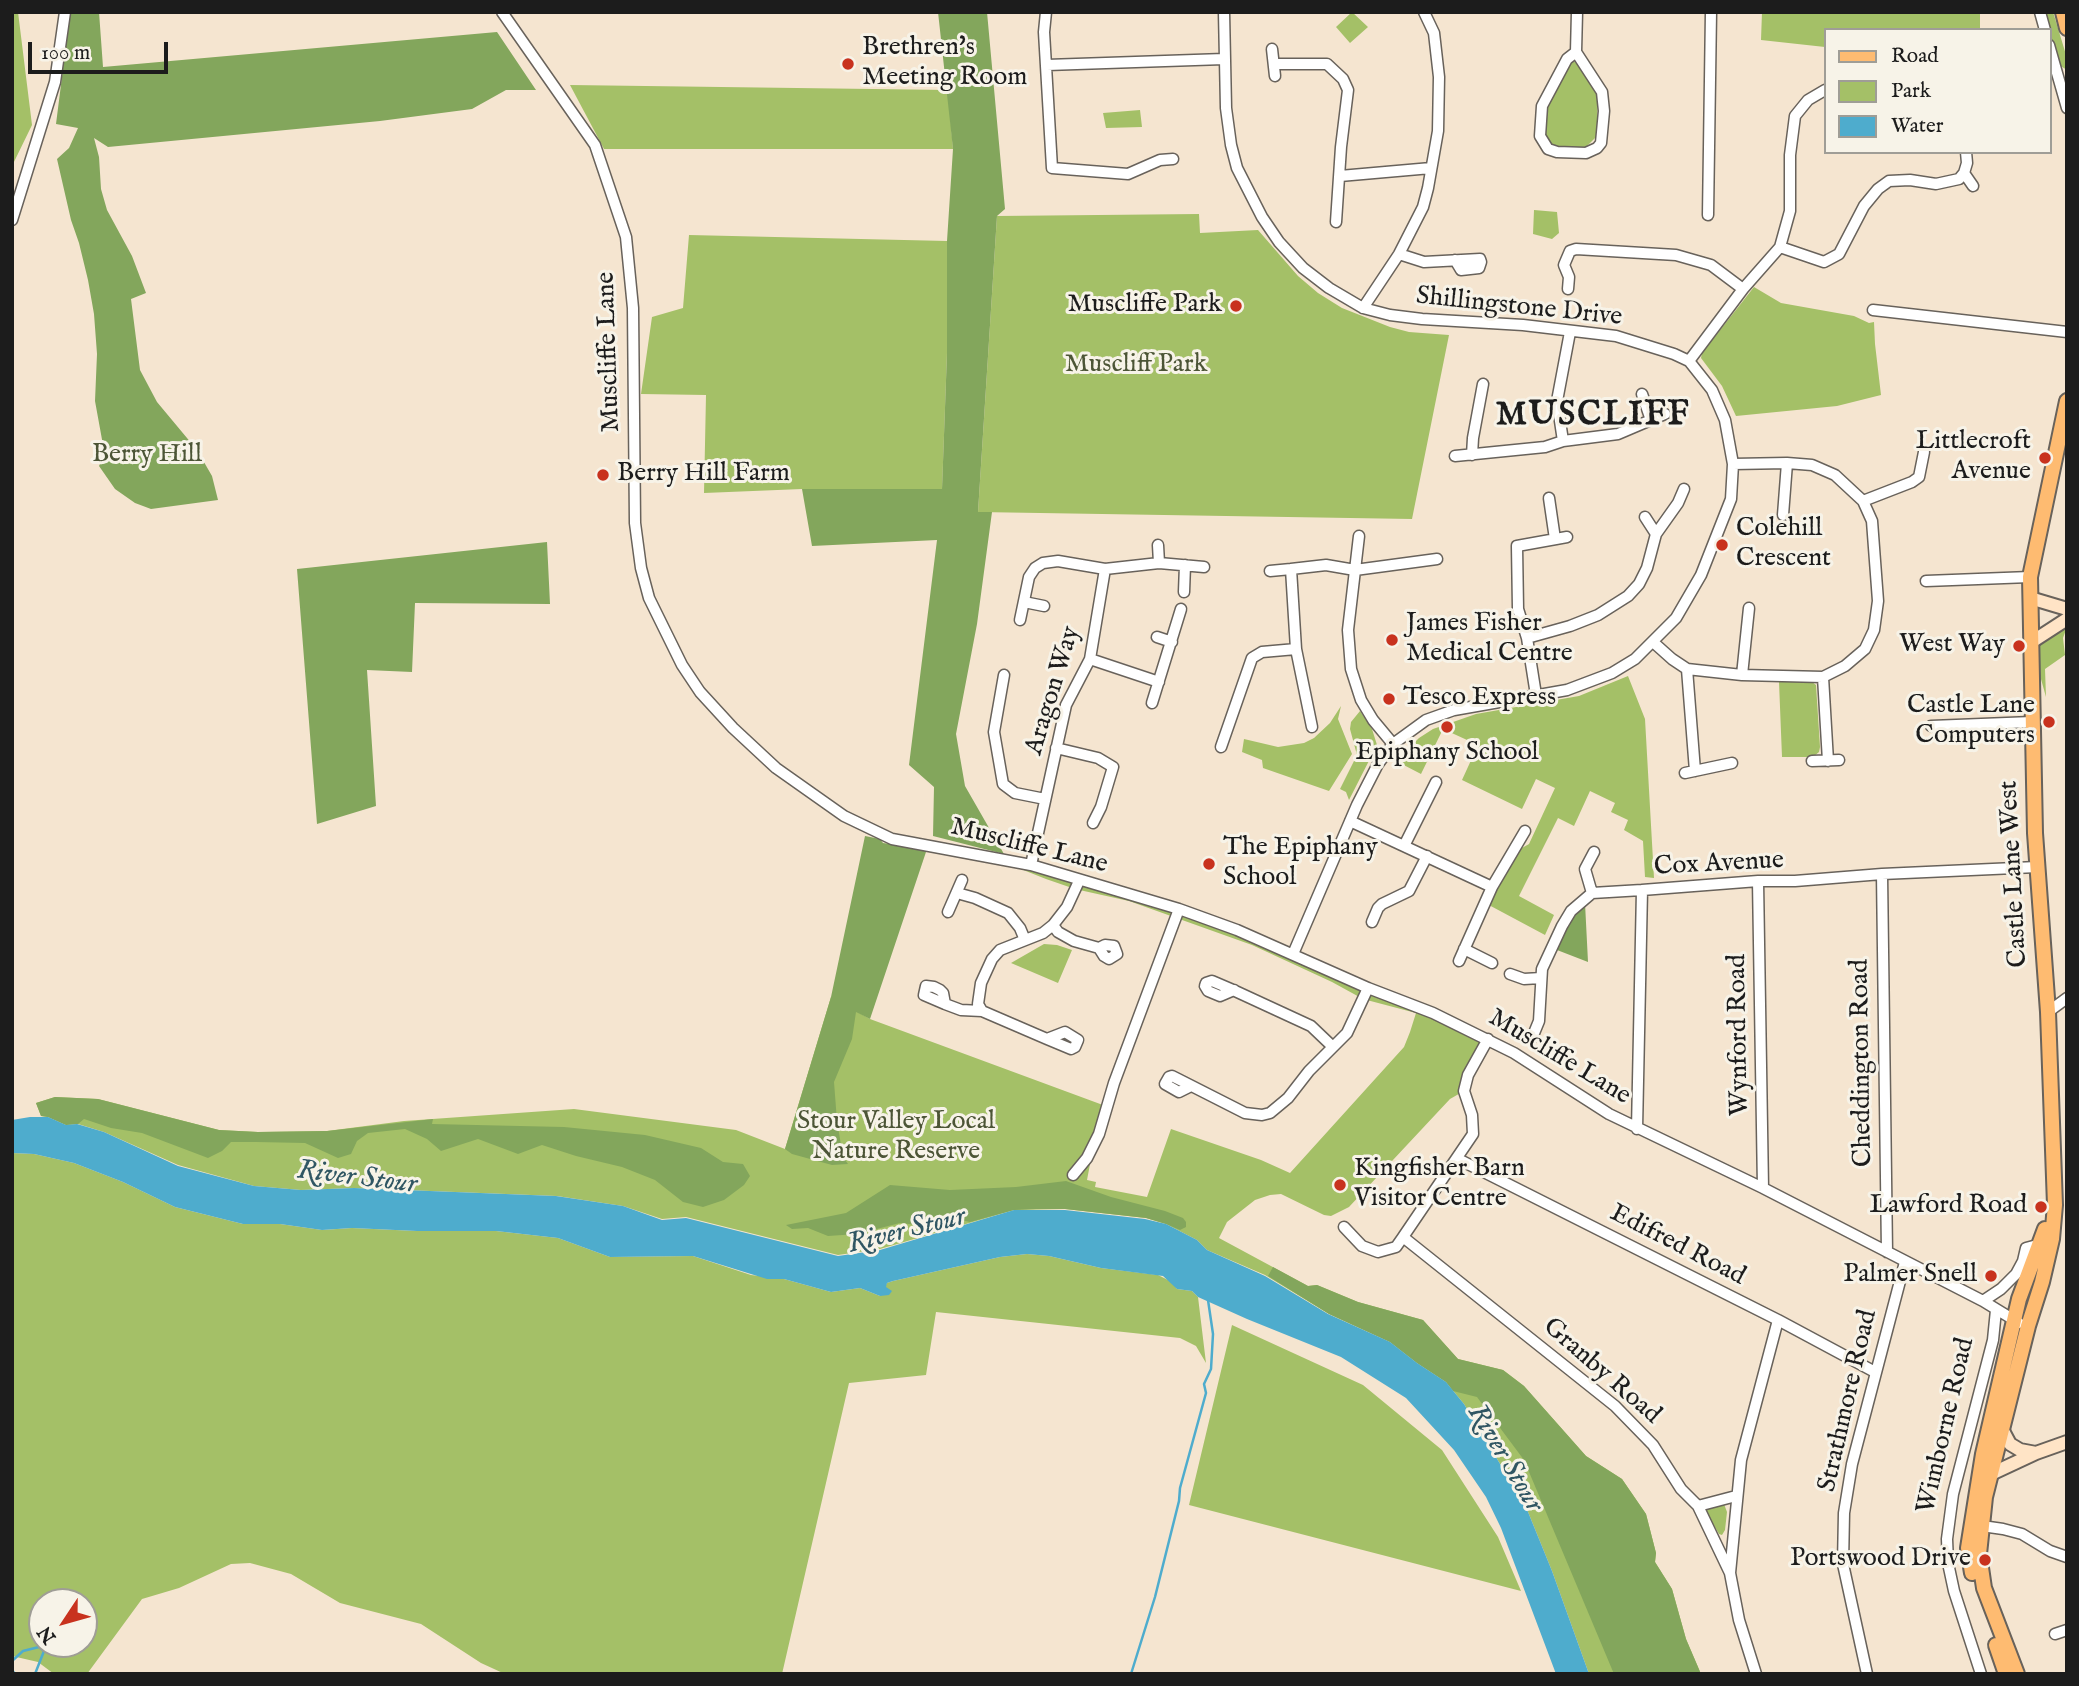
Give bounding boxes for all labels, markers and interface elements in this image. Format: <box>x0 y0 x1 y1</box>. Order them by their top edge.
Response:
scale bar <box>32 28 172 72</box>
legend <box>1824 28 2051 154</box>
place label: Brethren's Meeting Room <box>862 33 1027 94</box>
text: 100 m <box>41 40 90 67</box>
text: Road <box>1891 43 1938 70</box>
marker: Brethren's Meeting Room <box>840 56 856 72</box>
text: Park <box>1891 78 1931 105</box>
text: Water <box>1891 113 1943 140</box>
street label: Muscliffe Lane <box>592 271 628 433</box>
street label: Shillingstone Drive <box>1414 282 1624 334</box>
place label: Muscliffe Park <box>1067 290 1222 322</box>
marker: Muscliffe Park <box>1228 298 1244 314</box>
park label: Muscliff Park <box>1065 350 1207 382</box>
district label: MUSCLIFF <box>1497 397 1689 437</box>
place label: Littlecroft Avenue <box>1916 427 2031 488</box>
park label: Berry Hill <box>92 440 202 472</box>
marker: Littlecroft Avenue <box>2037 450 2053 466</box>
place label: Berry Hill Farm <box>617 459 790 491</box>
marker: Berry Hill Farm <box>595 467 611 483</box>
place label: Colehill Crescent <box>1736 514 1831 576</box>
marker: Colehill Crescent <box>1714 537 1730 553</box>
place label: James Fisher Medical Centre <box>1406 609 1573 670</box>
street label: Aragon Way <box>1020 623 1088 759</box>
place label: West Way <box>1899 630 2005 662</box>
marker: James Fisher Medical Centre <box>1384 632 1400 648</box>
marker: West Way <box>2011 638 2027 654</box>
place label: Tesco Express <box>1403 683 1556 715</box>
marker: Tesco Express <box>1381 691 1397 707</box>
place label: Castle Lane Computers <box>1907 691 2035 752</box>
marker: Castle Lane Computers <box>2041 714 2057 730</box>
marker: Epiphany School <box>1439 719 1455 735</box>
place label: Epiphany School <box>1355 738 1539 770</box>
street label: Castle Lane West <box>1995 780 2035 968</box>
street label: Muscliffe Lane <box>947 812 1111 882</box>
place label: The Epiphany School <box>1223 833 1378 894</box>
street label: Cox Avenue <box>1653 846 1785 884</box>
marker: The Epiphany School <box>1201 856 1217 872</box>
street label: Wynford Road <box>1723 954 1757 1116</box>
street label: Cheddington Road <box>1846 959 1880 1167</box>
street label: Muscliffe Lane <box>1482 1003 1636 1113</box>
park label: Stour Valley Local Nature Reserve <box>797 1107 995 1168</box>
place label: Kingfisher Barn Visitor Centre <box>1354 1154 1525 1216</box>
water label: River Stour <box>295 1155 419 1203</box>
marker: Kingfisher Barn Visitor Centre <box>1332 1177 1348 1193</box>
place label: Lawford Road <box>1869 1191 2027 1223</box>
street label: Edifred Road <box>1604 1198 1750 1294</box>
marker: Lawford Road <box>2033 1199 2049 1215</box>
water label: River Stour <box>845 1201 969 1263</box>
place label: Palmer Snell <box>1843 1260 1977 1292</box>
marker: Palmer Snell <box>1983 1268 1999 1284</box>
street label: Strathmore Road <box>1813 1307 1885 1495</box>
street label: Granby Road <box>1536 1312 1666 1432</box>
street label: Wimborne Road <box>1912 1335 1982 1517</box>
water label: River Stour <box>1459 1399 1549 1519</box>
place label: Portswood Drive <box>1790 1544 1971 1576</box>
marker: Portswood Drive <box>1977 1552 1993 1568</box>
north arrow <box>28 1588 98 1658</box>
text: N <box>33 1620 62 1648</box>

